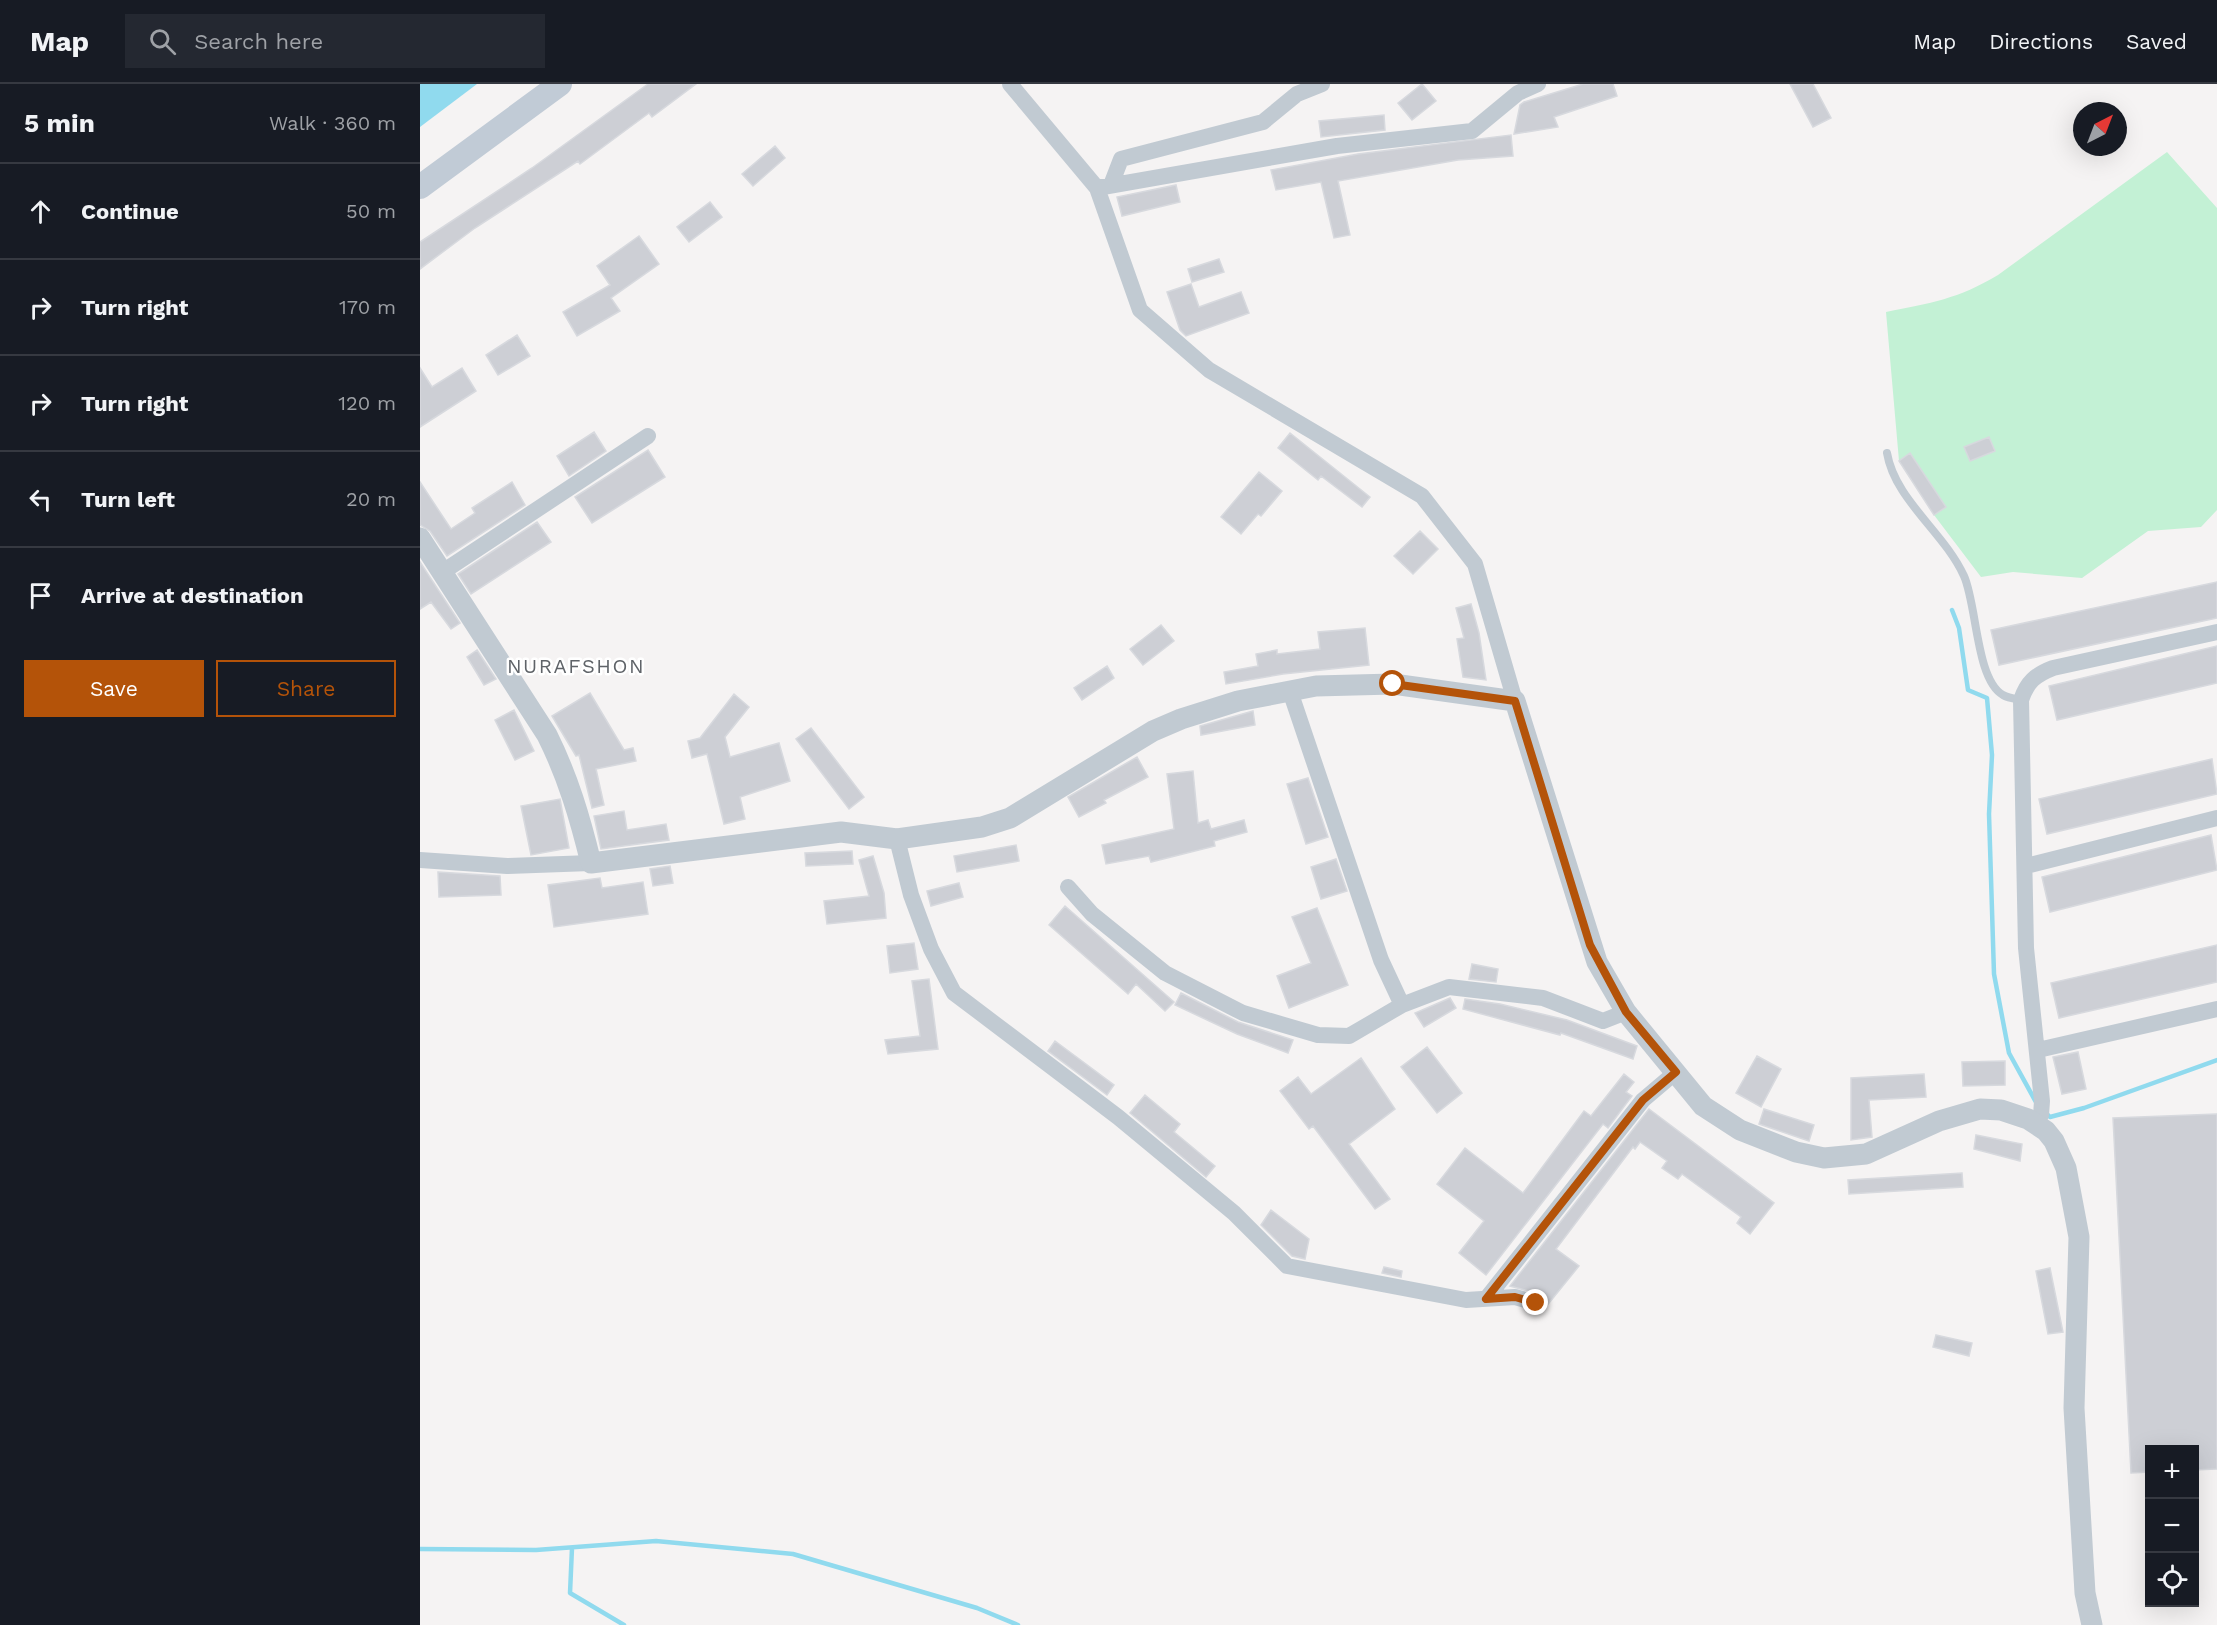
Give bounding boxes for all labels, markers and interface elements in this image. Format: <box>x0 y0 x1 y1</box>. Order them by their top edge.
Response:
search box <box>125 14 545 68</box>
text: Map <box>30 25 89 58</box>
icon: search <box>146 25 179 58</box>
text: Search here <box>194 29 323 54</box>
text: Map <box>1913 29 1956 54</box>
text: Directions <box>1989 29 2093 54</box>
text: Saved <box>2126 29 2187 54</box>
north arrow <box>2073 102 2127 156</box>
text: 5 min <box>24 108 95 138</box>
text: Walk · 360 m <box>269 111 396 135</box>
icon: ahead <box>24 195 57 228</box>
text: Continue <box>81 199 179 224</box>
text: 50 m <box>346 199 396 223</box>
icon: right <box>24 291 57 324</box>
text: Turn right <box>81 295 188 320</box>
text: 170 m <box>339 295 396 319</box>
icon: right <box>24 387 57 420</box>
text: Turn right <box>81 391 188 416</box>
text: 120 m <box>338 391 396 415</box>
icon: left <box>24 483 57 516</box>
text: Turn left <box>81 487 175 512</box>
text: 20 m <box>346 487 396 511</box>
icon: arrive <box>24 579 57 612</box>
text: Arrive at destination <box>81 583 304 608</box>
district label: NURAFSHON <box>507 654 645 678</box>
button: Save <box>24 660 204 717</box>
button: Share <box>216 660 396 717</box>
route start <box>1379 670 1405 696</box>
route end <box>1522 1289 1548 1315</box>
map controls <box>2145 1445 2199 1607</box>
button: + <box>2145 1445 2199 1499</box>
button: − <box>2145 1499 2199 1553</box>
button: locate <box>2145 1553 2199 1607</box>

